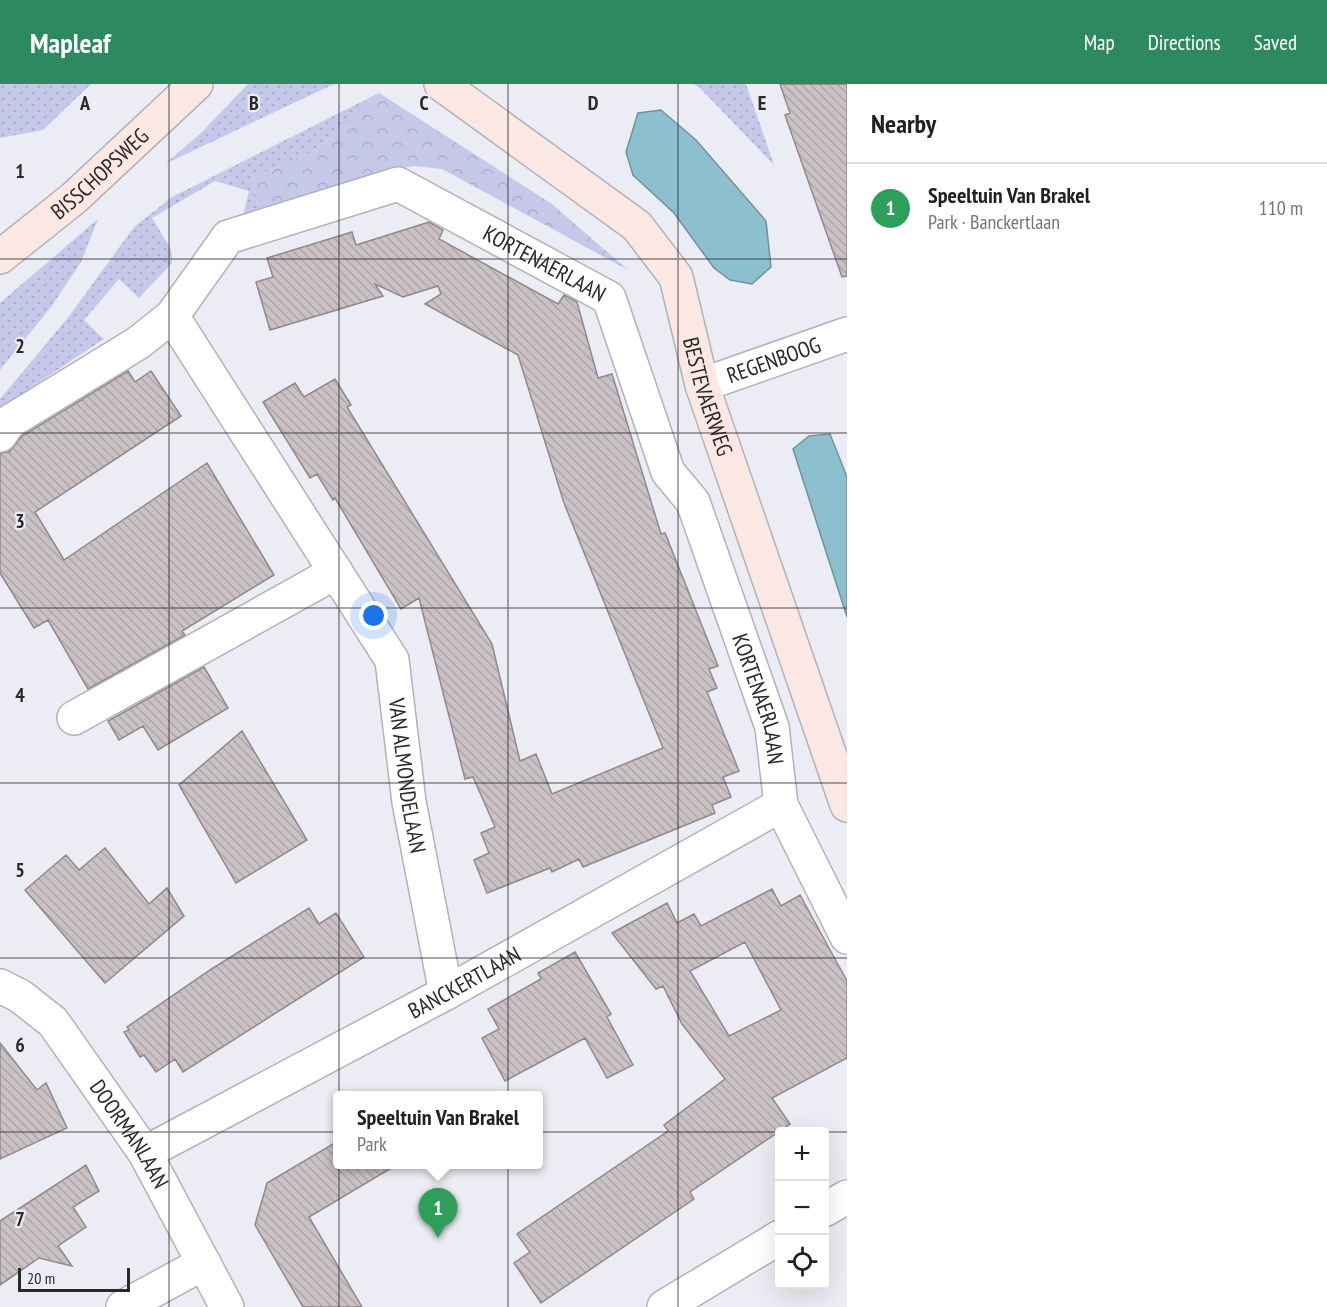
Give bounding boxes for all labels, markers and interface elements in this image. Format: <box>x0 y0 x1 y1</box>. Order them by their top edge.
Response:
text: Mapleaf <box>30 24 111 61</box>
text: Map <box>1084 29 1115 56</box>
text: Directions <box>1148 29 1221 56</box>
text: Saved <box>1254 29 1297 56</box>
text: A <box>79 90 91 116</box>
text: B <box>249 90 259 116</box>
text: C <box>419 90 429 116</box>
text: D <box>588 90 599 116</box>
text: E <box>758 90 766 116</box>
text: Nearby <box>871 107 936 140</box>
street label: BISSCHOPSWEG <box>45 122 154 225</box>
text: 1 <box>15 158 25 184</box>
text: Speeltuin Van Brakel <box>928 181 1090 209</box>
text: 1 <box>886 195 895 221</box>
text: 110 m <box>1259 195 1303 221</box>
text: Park · Banckertlaan <box>928 209 1060 235</box>
street label: KORTENAERLAAN <box>478 219 611 308</box>
street label: REGENBOOG <box>723 330 824 389</box>
text: 2 <box>15 333 25 359</box>
street label: BESTEVAERWEG <box>677 334 739 460</box>
text: 3 <box>15 508 25 534</box>
your location <box>359 601 388 630</box>
street label: KORTENAERLAAN <box>726 630 790 766</box>
text: 4 <box>15 682 25 708</box>
street label: VAN ALMONDELAAN <box>383 696 433 855</box>
text: 5 <box>15 857 25 883</box>
street label: BANCKERTLAAN <box>403 940 525 1025</box>
text: 6 <box>15 1032 25 1058</box>
street label: DOORMANLAAN <box>84 1074 175 1193</box>
popup <box>333 1091 543 1169</box>
text: Speeltuin Van Brakel <box>357 1103 519 1131</box>
map controls <box>775 1127 829 1289</box>
button: + <box>775 1127 829 1181</box>
text: Park <box>357 1131 387 1157</box>
button: − <box>775 1181 829 1235</box>
pin: 1 <box>418 1188 458 1238</box>
text: 7 <box>15 1206 25 1232</box>
button: locate <box>775 1235 829 1289</box>
scale bar <box>18 1265 130 1292</box>
text: 20 m <box>27 1268 55 1288</box>

